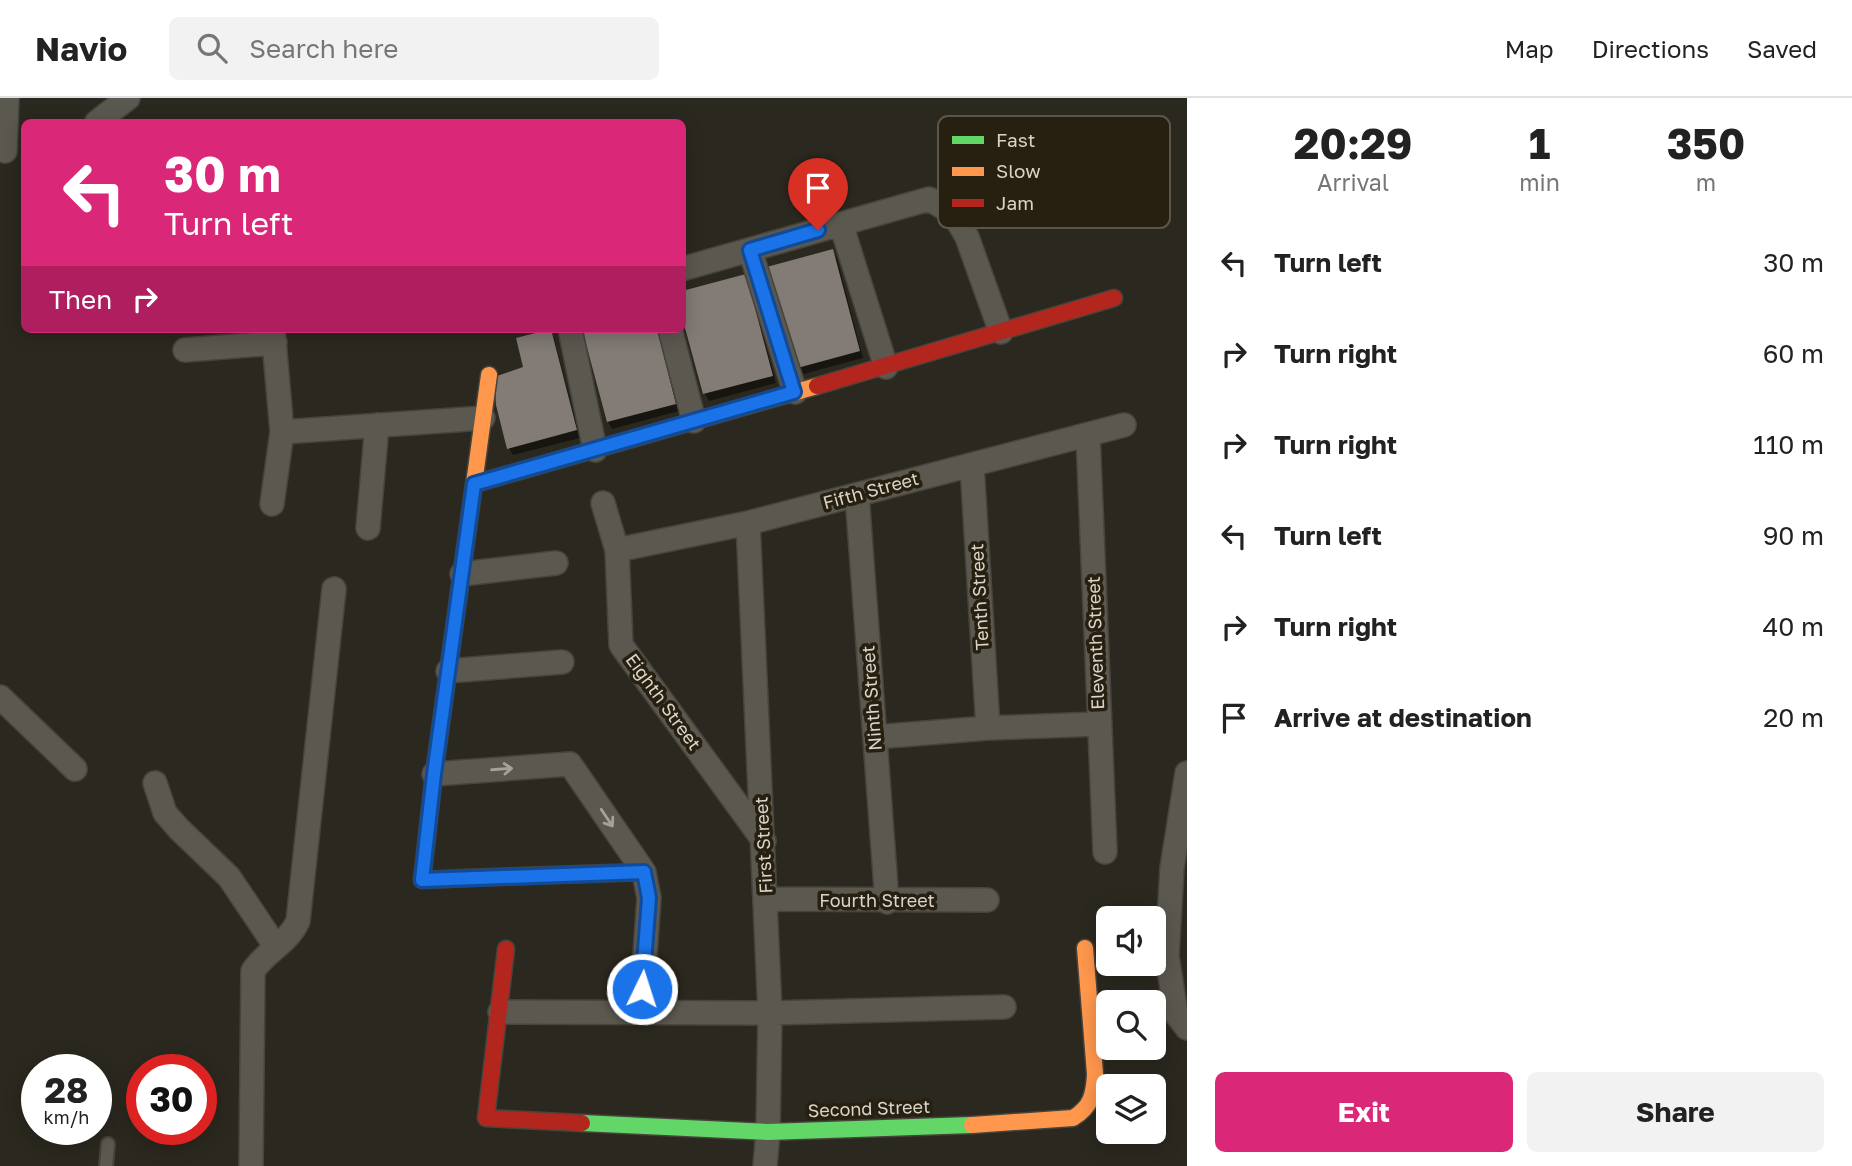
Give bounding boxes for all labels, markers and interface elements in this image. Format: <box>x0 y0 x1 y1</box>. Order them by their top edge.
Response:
search box <box>169 17 659 80</box>
text: Navio <box>35 29 127 68</box>
icon: search <box>193 29 231 67</box>
text: Search here <box>249 33 398 64</box>
text: Map <box>1505 34 1554 63</box>
text: Directions <box>1592 34 1709 63</box>
text: Saved <box>1747 34 1817 63</box>
legend <box>938 116 1170 228</box>
text: 20:29 <box>1294 118 1412 168</box>
text: 1 <box>1529 118 1550 168</box>
text: 350 <box>1667 118 1745 168</box>
text: Fast <box>996 128 1035 151</box>
text: 30 m <box>164 144 281 203</box>
icon: left <box>49 147 140 238</box>
pin <box>788 158 848 230</box>
text: Slow <box>996 159 1041 182</box>
text: Arrival <box>1317 168 1389 196</box>
text: min <box>1519 168 1560 196</box>
text: m <box>1696 168 1716 196</box>
icon: arrive <box>799 169 837 207</box>
text: Jam <box>996 191 1034 214</box>
text: Turn left <box>164 204 293 242</box>
icon: left <box>1215 244 1253 282</box>
text: Turn left <box>1274 247 1382 278</box>
text: 30 m <box>1763 247 1824 278</box>
icon: right <box>126 280 164 318</box>
text: Then <box>49 284 112 315</box>
icon: right <box>1215 335 1253 373</box>
text: Turn right <box>1274 338 1397 369</box>
text: 60 m <box>1763 338 1824 369</box>
icon: right <box>1215 426 1253 464</box>
text: Turn right <box>1274 429 1397 460</box>
text: 110 m <box>1753 429 1824 460</box>
street label: Fifth Street <box>820 467 921 513</box>
icon: left <box>1215 517 1253 555</box>
text: Turn left <box>1274 520 1382 551</box>
text: 90 m <box>1763 520 1824 551</box>
street label: Tenth Street <box>965 543 993 651</box>
street label: Eleventh Street <box>1082 576 1108 710</box>
icon: right <box>1215 608 1253 646</box>
text: Turn right <box>1274 611 1397 642</box>
text: 40 m <box>1763 611 1824 642</box>
street label: Ninth Street <box>856 645 886 751</box>
street label: Eighth Street <box>621 649 706 754</box>
icon: arrive <box>1215 699 1253 737</box>
text: Arrive at destination <box>1274 702 1532 733</box>
text: 20 m <box>1763 702 1824 733</box>
one-way arrow <box>490 763 513 776</box>
street label: First Street <box>749 796 777 894</box>
one-way arrow <box>600 808 614 828</box>
street label: Fourth Street <box>819 889 935 911</box>
map controls <box>1096 906 1166 1144</box>
button: sound <box>1096 906 1166 976</box>
position arrow <box>605 952 679 1026</box>
button: search <box>1096 990 1166 1060</box>
speed limit sign: 30 <box>126 1054 217 1145</box>
text: 28 <box>45 1069 88 1111</box>
button: Exit <box>1215 1072 1513 1152</box>
button: Share <box>1527 1072 1824 1152</box>
button: layers <box>1096 1074 1166 1144</box>
street label: Second Street <box>807 1095 931 1121</box>
text: km/h <box>44 1106 89 1128</box>

